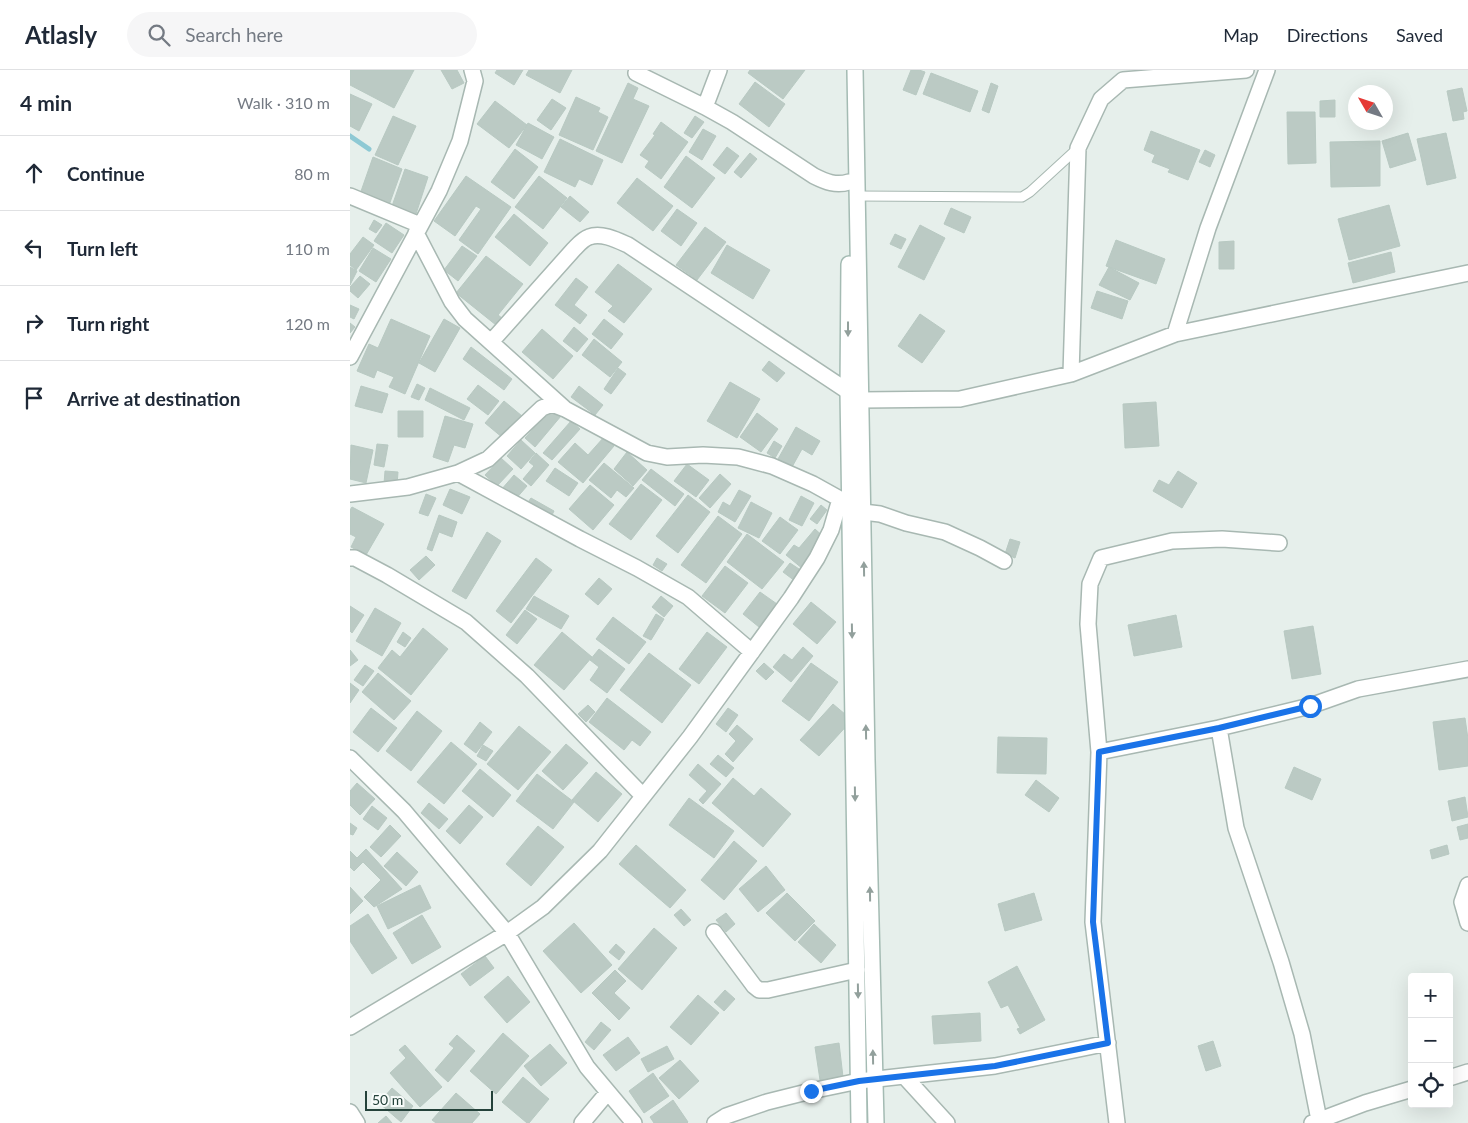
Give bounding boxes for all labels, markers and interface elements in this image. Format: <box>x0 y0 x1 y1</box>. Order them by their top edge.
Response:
search box <box>127 12 477 57</box>
text: Atlasly <box>25 20 97 49</box>
icon: search <box>145 21 173 49</box>
text: Search here <box>185 23 283 46</box>
text: Map <box>1223 24 1259 46</box>
text: Directions <box>1287 24 1368 46</box>
text: Saved <box>1396 24 1443 46</box>
north arrow <box>1348 85 1393 130</box>
text: 4 min <box>20 90 72 115</box>
text: Walk · 310 m <box>237 93 330 112</box>
icon: ahead <box>20 159 48 187</box>
text: Continue <box>67 162 145 185</box>
text: 80 m <box>294 164 330 183</box>
icon: left <box>20 234 48 262</box>
text: Turn left <box>67 237 138 260</box>
text: 110 m <box>285 239 330 258</box>
icon: right <box>20 309 48 337</box>
text: Turn right <box>67 312 149 335</box>
text: 120 m <box>285 314 330 333</box>
one-way arrow <box>844 321 852 337</box>
icon: arrive <box>20 384 48 412</box>
text: Arrive at destination <box>67 387 240 410</box>
one-way arrow <box>860 561 868 577</box>
one-way arrow <box>849 623 857 639</box>
route start <box>1299 695 1322 718</box>
one-way arrow <box>862 724 870 740</box>
one-way arrow <box>851 786 859 802</box>
one-way arrow <box>866 886 874 902</box>
map controls <box>1408 973 1453 1108</box>
button: + <box>1408 973 1453 1018</box>
one-way arrow <box>854 983 862 999</box>
button: − <box>1408 1018 1453 1063</box>
one-way arrow <box>869 1049 877 1065</box>
button: locate <box>1408 1063 1453 1108</box>
route end <box>800 1080 823 1103</box>
scale bar <box>365 1088 492 1111</box>
text: 50 m <box>372 1091 403 1108</box>

